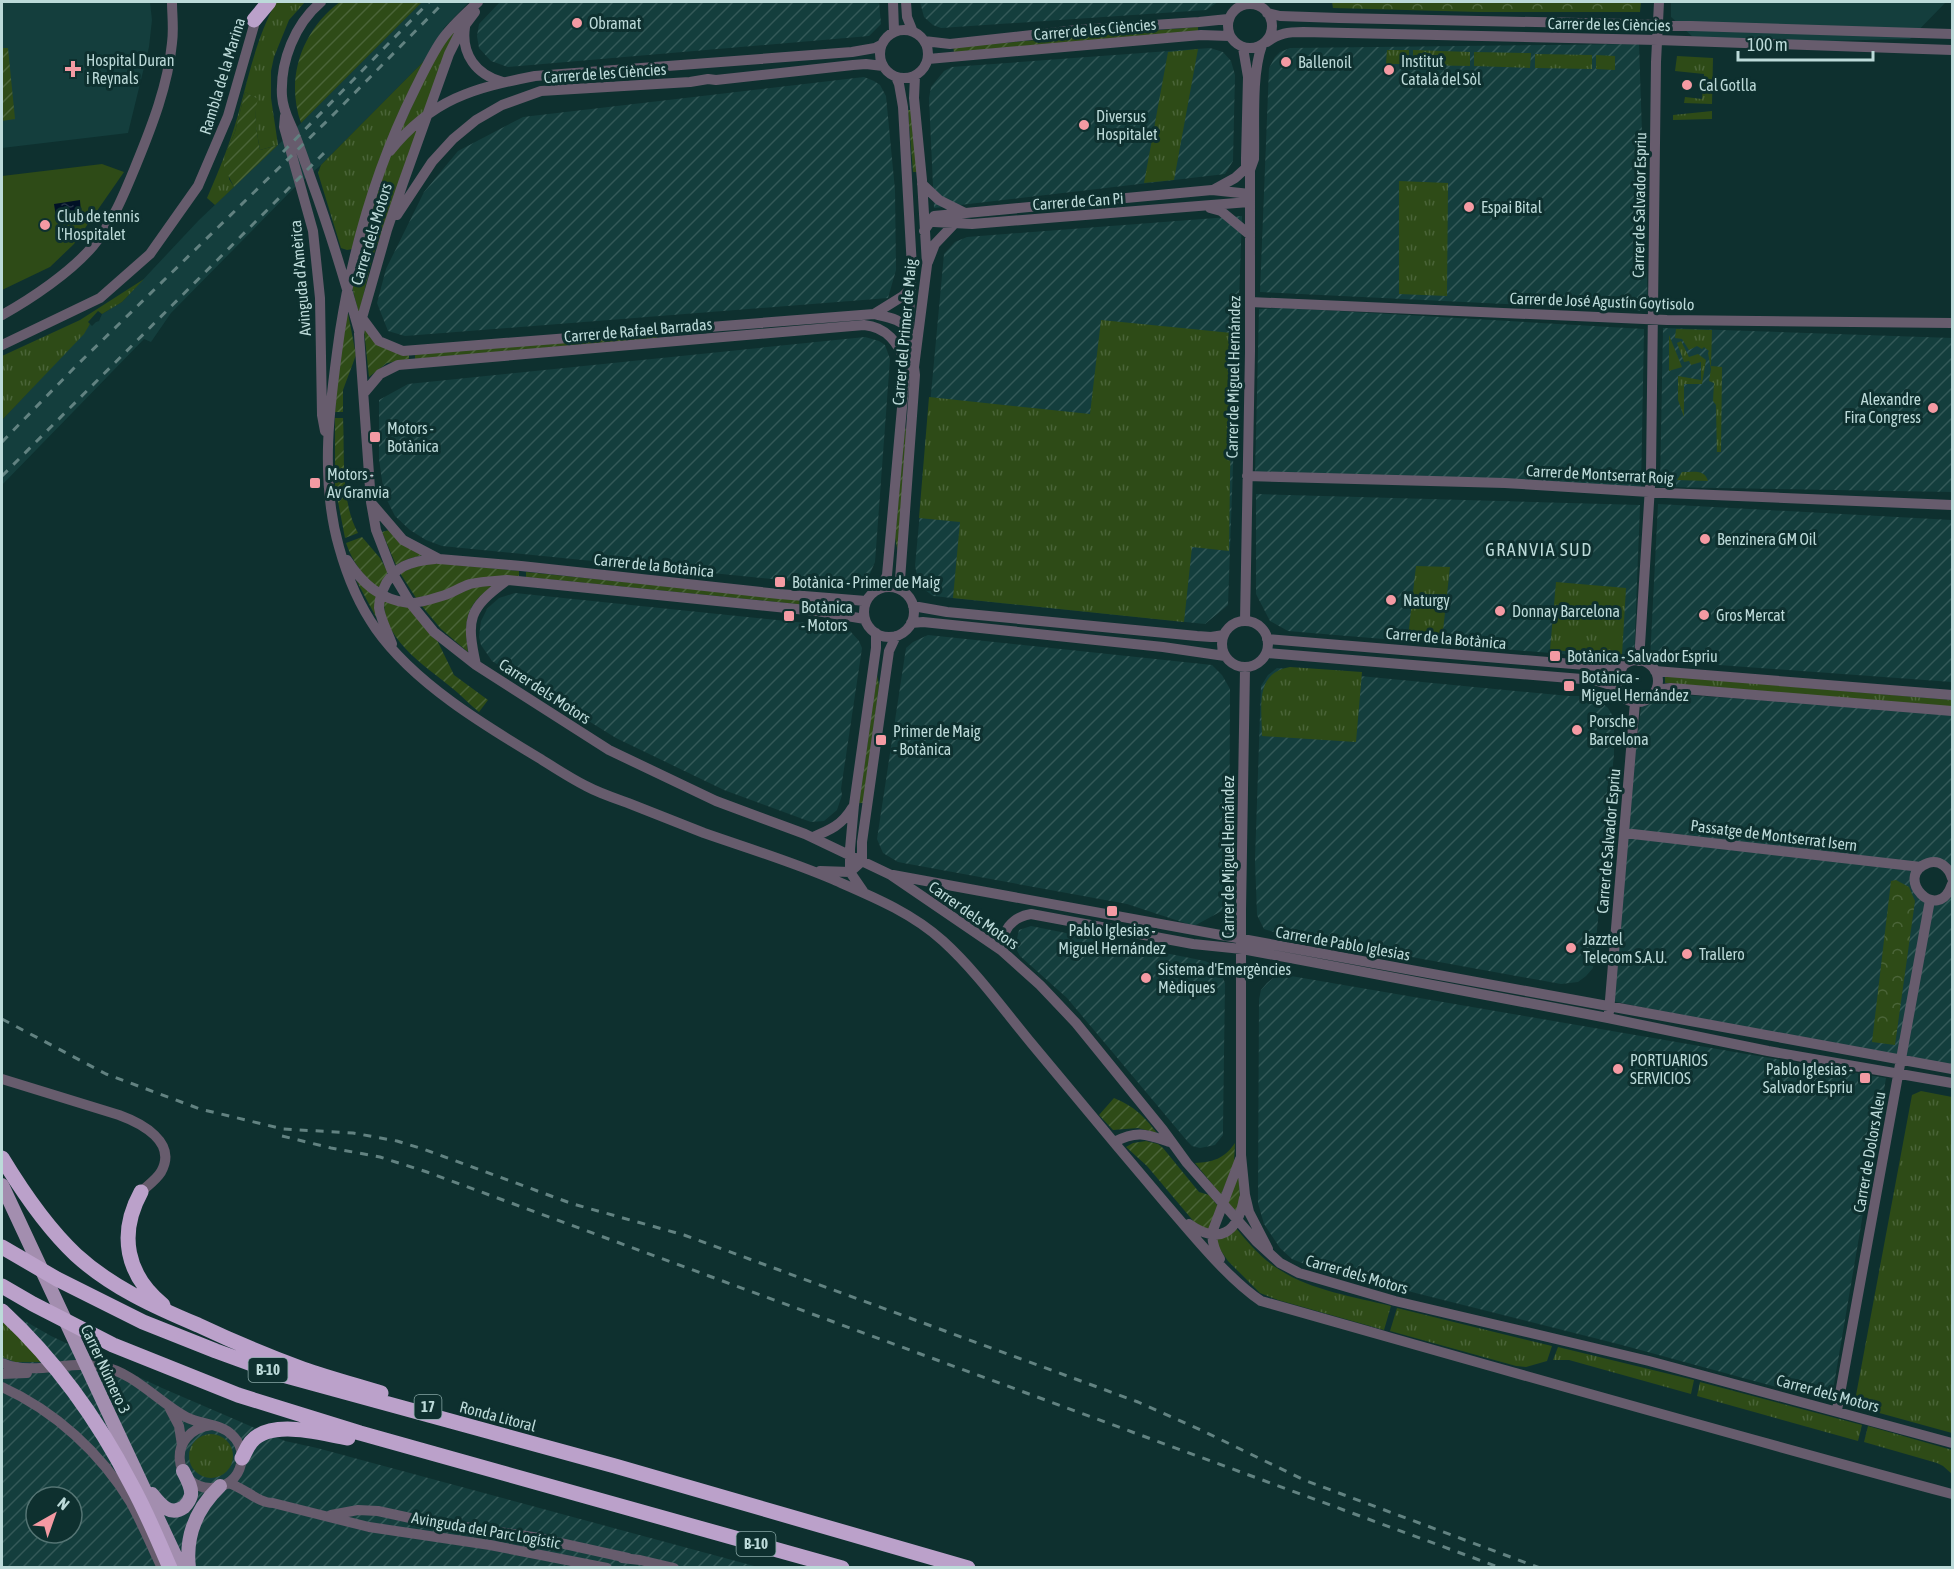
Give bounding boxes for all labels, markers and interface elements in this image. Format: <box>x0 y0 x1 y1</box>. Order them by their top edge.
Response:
place label: Obramat <box>589 14 642 32</box>
street label: Carrer de les Ciències <box>1547 14 1671 34</box>
street label: Rambla de la Marina <box>196 15 248 137</box>
street label: Carrer de les Ciències <box>1033 15 1157 43</box>
marker: Obramat <box>570 16 584 30</box>
scale bar <box>1738 24 1873 62</box>
text: 100 m <box>1747 34 1788 55</box>
place label: Hospital Duran i Reynals <box>86 51 175 88</box>
place label: Institut Català del Sòl <box>1401 52 1482 88</box>
place label: Ballenoil <box>1298 53 1353 71</box>
marker: Ballenoil <box>1279 55 1293 69</box>
marker: Hospital Duran i Reynals <box>64 60 82 78</box>
street label: Carrer de les Ciències <box>543 60 667 86</box>
marker: Institut Català del Sòl <box>1382 63 1396 77</box>
place label: Cal Gotlla <box>1699 76 1757 94</box>
marker: Cal Gotlla <box>1680 78 1694 92</box>
place label: Diversus Hospitalet <box>1096 107 1158 144</box>
marker: Diversus Hospitalet <box>1077 118 1091 132</box>
street label: Carrer de Salvador Espriu <box>1629 132 1650 278</box>
street label: Carrer dels Motors <box>347 180 395 287</box>
street label: Carrer de Can Pi <box>1032 189 1124 213</box>
place label: Espai Bital <box>1481 198 1543 217</box>
marker: Espai Bital <box>1462 200 1476 214</box>
place label: Club de tennis l'Hospitalet <box>57 207 140 244</box>
marker: Club de tennis l'Hospitalet <box>38 218 52 232</box>
street label: Avinguda d'Amèrica <box>286 219 315 337</box>
street label: Carrer del Primer de Maig <box>889 258 920 406</box>
street label: Carrer de José Agustín Goytisolo <box>1509 289 1695 314</box>
street label: Carrer de Miguel Hernández <box>1223 295 1244 459</box>
street label: Carrer de Rafael Barradas <box>563 315 713 345</box>
place label: Alexandre Fira Congress <box>1844 390 1921 427</box>
marker: Alexandre Fira Congress <box>1926 401 1940 415</box>
place label: Motors - Botànica <box>387 419 439 455</box>
marker: Motors - Botànica <box>368 430 382 444</box>
street label: Carrer de Montserrat Roig <box>1525 461 1675 488</box>
place label: Motors - Av Granvia <box>327 465 389 501</box>
marker: Motors - Av Granvia <box>308 476 322 490</box>
place label: Benzinera GM Oil <box>1717 530 1818 548</box>
marker: Benzinera GM Oil <box>1698 532 1712 546</box>
district label: GRANVIA SUD <box>1485 539 1593 560</box>
street label: Carrer de la Botànica <box>593 550 715 580</box>
place label: Botànica - Primer de Maig <box>792 573 940 592</box>
marker: Botànica - Primer de Maig <box>773 575 787 589</box>
place label: Naturgy <box>1403 591 1450 610</box>
marker: Naturgy <box>1384 593 1398 607</box>
place label: Botànica - Motors <box>801 598 853 634</box>
place label: Donnay Barcelona <box>1512 602 1620 621</box>
marker: Donnay Barcelona <box>1493 604 1507 618</box>
place label: Gros Mercat <box>1716 606 1786 624</box>
marker: Gros Mercat <box>1697 608 1711 622</box>
marker: Botànica - Motors <box>782 609 796 623</box>
street label: Carrer de la Botànica <box>1385 624 1507 652</box>
place label: Botànica - Salvador Espriu <box>1567 647 1718 666</box>
marker: Botànica - Salvador Espriu <box>1548 649 1562 663</box>
street label: Carrer dels Motors <box>496 655 595 728</box>
place label: Botànica - Miguel Hernández <box>1581 668 1689 705</box>
marker: Botànica - Miguel Hernández <box>1562 679 1576 693</box>
place label: Porsche Barcelona <box>1589 712 1649 748</box>
place label: Primer de Maig - Botànica <box>893 722 981 758</box>
marker: Porsche Barcelona <box>1570 723 1584 737</box>
marker: Primer de Maig - Botànica <box>874 733 888 747</box>
street label: Carrer de Salvador Espriu <box>1593 768 1624 914</box>
street label: Carrer de Miguel Hernández <box>1219 775 1238 938</box>
street label: Passatge de Montserrat Isern <box>1690 816 1858 855</box>
street label: Carrer dels Motors <box>926 877 1023 953</box>
marker: Pablo Iglesias - Miguel Hernández <box>1105 904 1119 918</box>
place label: Pablo Iglesias - Miguel Hernández <box>1058 921 1166 958</box>
street label: Carrer de Pablo Iglesias <box>1274 922 1412 965</box>
place label: Jazztel Telecom S.A.U. <box>1583 930 1667 966</box>
marker: Jazztel Telecom S.A.U. <box>1564 941 1578 955</box>
place label: Trallero <box>1699 945 1745 963</box>
marker: Trallero <box>1680 947 1694 961</box>
place label: Sistema d'Emergències Mèdiques <box>1158 960 1291 997</box>
marker: Sistema d'Emergències Mèdiques <box>1139 971 1153 985</box>
place label: PORTUARIOS SERVICIOS <box>1630 1051 1708 1087</box>
place label: Pablo Iglesias - Salvador Espriu <box>1763 1060 1853 1097</box>
marker: PORTUARIOS SERVICIOS <box>1611 1062 1625 1076</box>
marker: Pablo Iglesias - Salvador Espriu <box>1858 1071 1872 1085</box>
street label: Carrer de Dolors Aleu <box>1849 1090 1889 1214</box>
street label: Carrer dels Motors <box>1304 1251 1411 1297</box>
street label: Carrer Número 3 <box>78 1322 134 1416</box>
road number: B-10 <box>248 1358 288 1382</box>
street label: Carrer dels Motors <box>1775 1371 1882 1415</box>
road number: 17 <box>414 1395 442 1419</box>
street label: Ronda Litoral <box>458 1397 539 1435</box>
north arrow <box>24 1485 84 1545</box>
text: N <box>54 1494 73 1513</box>
street label: Avinguda del Parc Logístic <box>410 1508 562 1553</box>
road number: B-10 <box>736 1532 776 1556</box>

